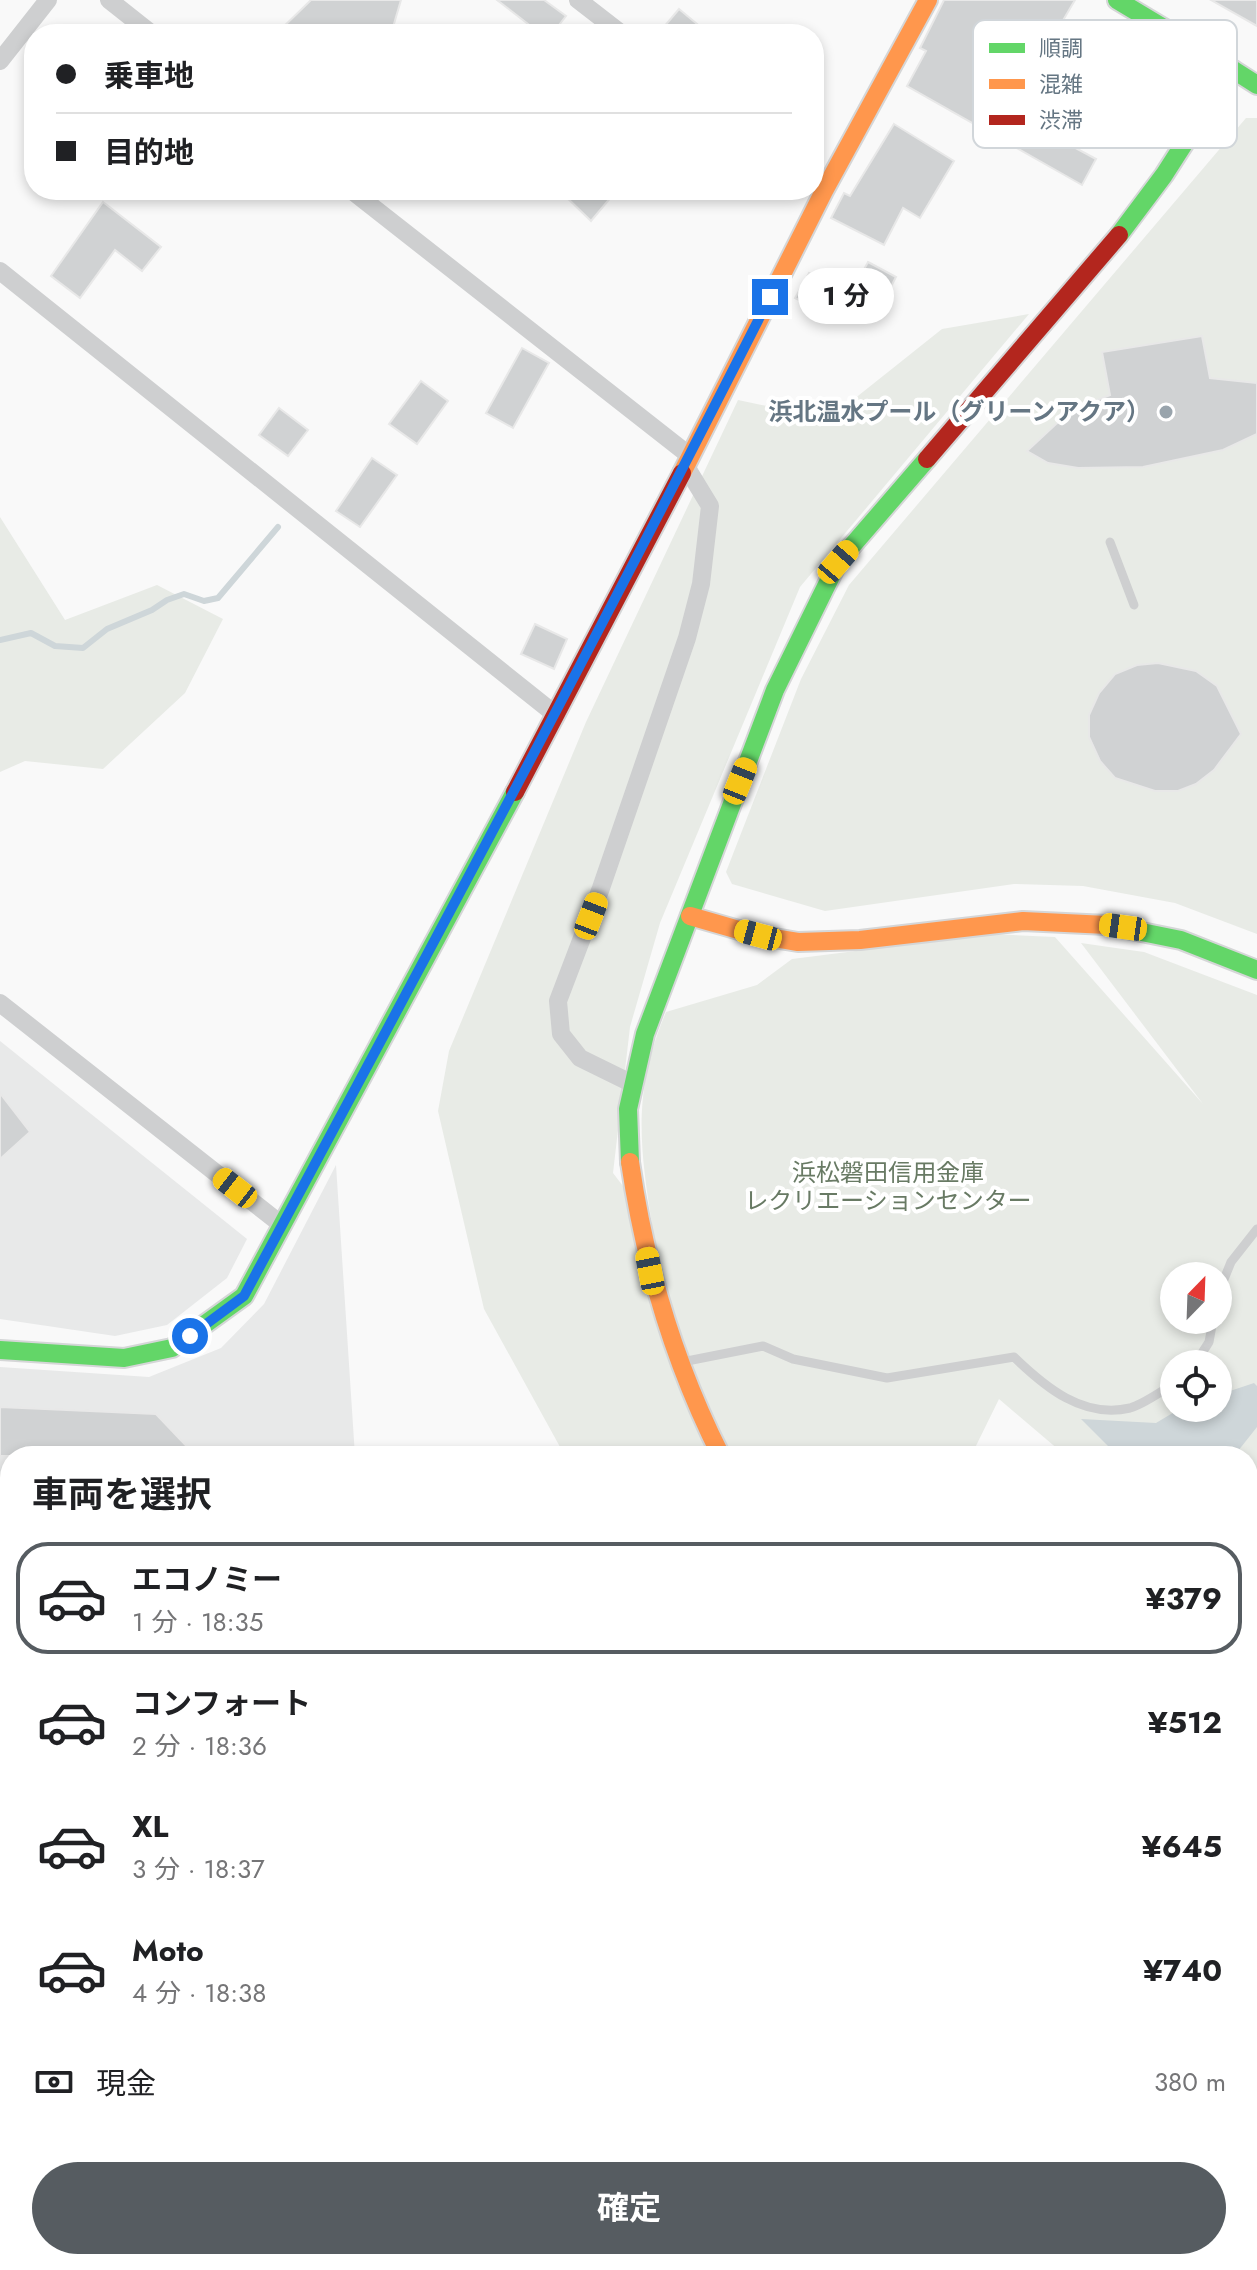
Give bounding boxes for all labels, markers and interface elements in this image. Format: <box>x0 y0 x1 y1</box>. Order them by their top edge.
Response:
legend <box>973 20 1237 148</box>
text: 順調 <box>1039 32 1083 64</box>
text: 乗車地 <box>104 54 194 97</box>
text: 混雑 <box>1039 68 1083 100</box>
text: 渋滞 <box>1039 104 1083 136</box>
text: 目的地 <box>104 131 194 174</box>
callout: 1 分 <box>798 269 894 325</box>
text: 1 分 <box>822 277 870 315</box>
route end <box>752 279 788 315</box>
place label: 浜北温水プール（グリーンアクア） <box>768 394 1150 429</box>
marker: 浜北温水プール（グリーンアクア） <box>1157 403 1175 421</box>
car <box>813 536 863 588</box>
car <box>720 754 760 808</box>
car <box>571 889 611 943</box>
car <box>1098 912 1148 942</box>
car <box>732 917 784 953</box>
park label: 浜松磐田信用金庫 レクリエーションセンター <box>744 1155 1032 1218</box>
car <box>209 1164 261 1212</box>
car <box>634 1245 666 1297</box>
north arrow <box>1160 1262 1232 1334</box>
map controls <box>1160 1262 1232 1422</box>
route start <box>172 1318 208 1354</box>
button: locate <box>1160 1350 1232 1422</box>
text: 車両を選択 <box>32 1468 212 1520</box>
text: エコノミー <box>132 1558 282 1601</box>
icon: car <box>36 1562 108 1634</box>
text: ¥379 <box>1146 1577 1222 1620</box>
text: 1 分 · 18:35 <box>132 1603 263 1641</box>
text: コンフォート <box>132 1682 311 1725</box>
icon: car <box>36 1686 108 1758</box>
text: ¥512 <box>1148 1701 1222 1744</box>
text: 2 分 · 18:36 <box>132 1727 267 1765</box>
text: XL <box>132 1805 168 1848</box>
icon: car <box>36 1810 108 1882</box>
text: ¥645 <box>1142 1825 1222 1868</box>
text: 3 分 · 18:37 <box>132 1850 265 1888</box>
text: Moto <box>132 1929 204 1972</box>
icon: car <box>36 1934 108 2006</box>
text: ¥740 <box>1143 1949 1222 1992</box>
text: 4 分 · 18:38 <box>132 1974 266 2012</box>
icon: cash <box>32 2060 76 2104</box>
text: 現金 <box>96 2062 156 2105</box>
text: 380 m <box>1154 2063 1226 2101</box>
button: 確定 <box>32 2162 1226 2254</box>

